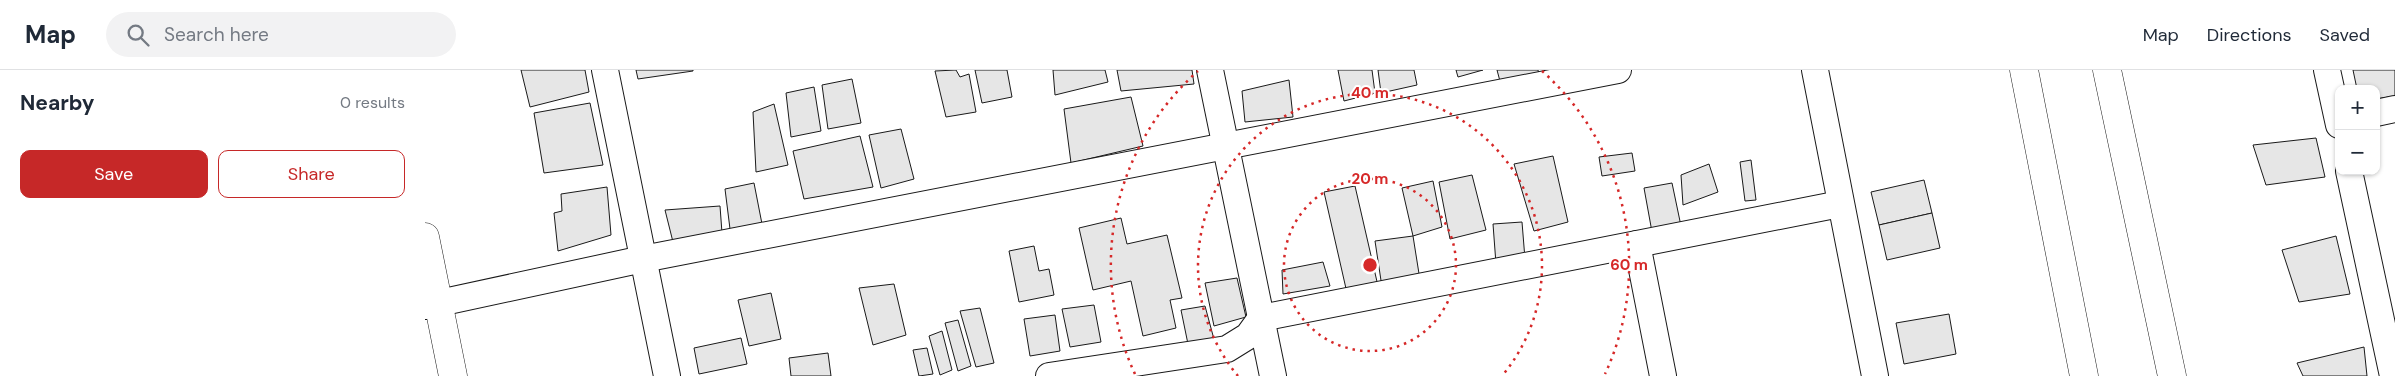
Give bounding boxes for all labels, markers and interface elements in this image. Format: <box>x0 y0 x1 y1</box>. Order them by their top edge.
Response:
search box <box>106 12 456 57</box>
text: Map <box>25 19 76 50</box>
icon: search <box>124 21 152 49</box>
text: Search here <box>164 22 269 47</box>
text: Map <box>2143 23 2179 47</box>
text: Directions <box>2207 23 2292 47</box>
text: Saved <box>2320 23 2370 47</box>
text: 40 m <box>1351 83 1389 103</box>
map controls <box>2335 85 2380 175</box>
button: + <box>2335 85 2380 130</box>
text: Nearby <box>20 89 94 117</box>
text: 0 results <box>340 92 405 113</box>
button: − <box>2335 130 2380 175</box>
button: Save <box>20 150 208 198</box>
button: Share <box>218 150 405 198</box>
text: 20 m <box>1352 169 1388 189</box>
text: 60 m <box>1610 255 1648 275</box>
centre of rings <box>1361 256 1379 274</box>

